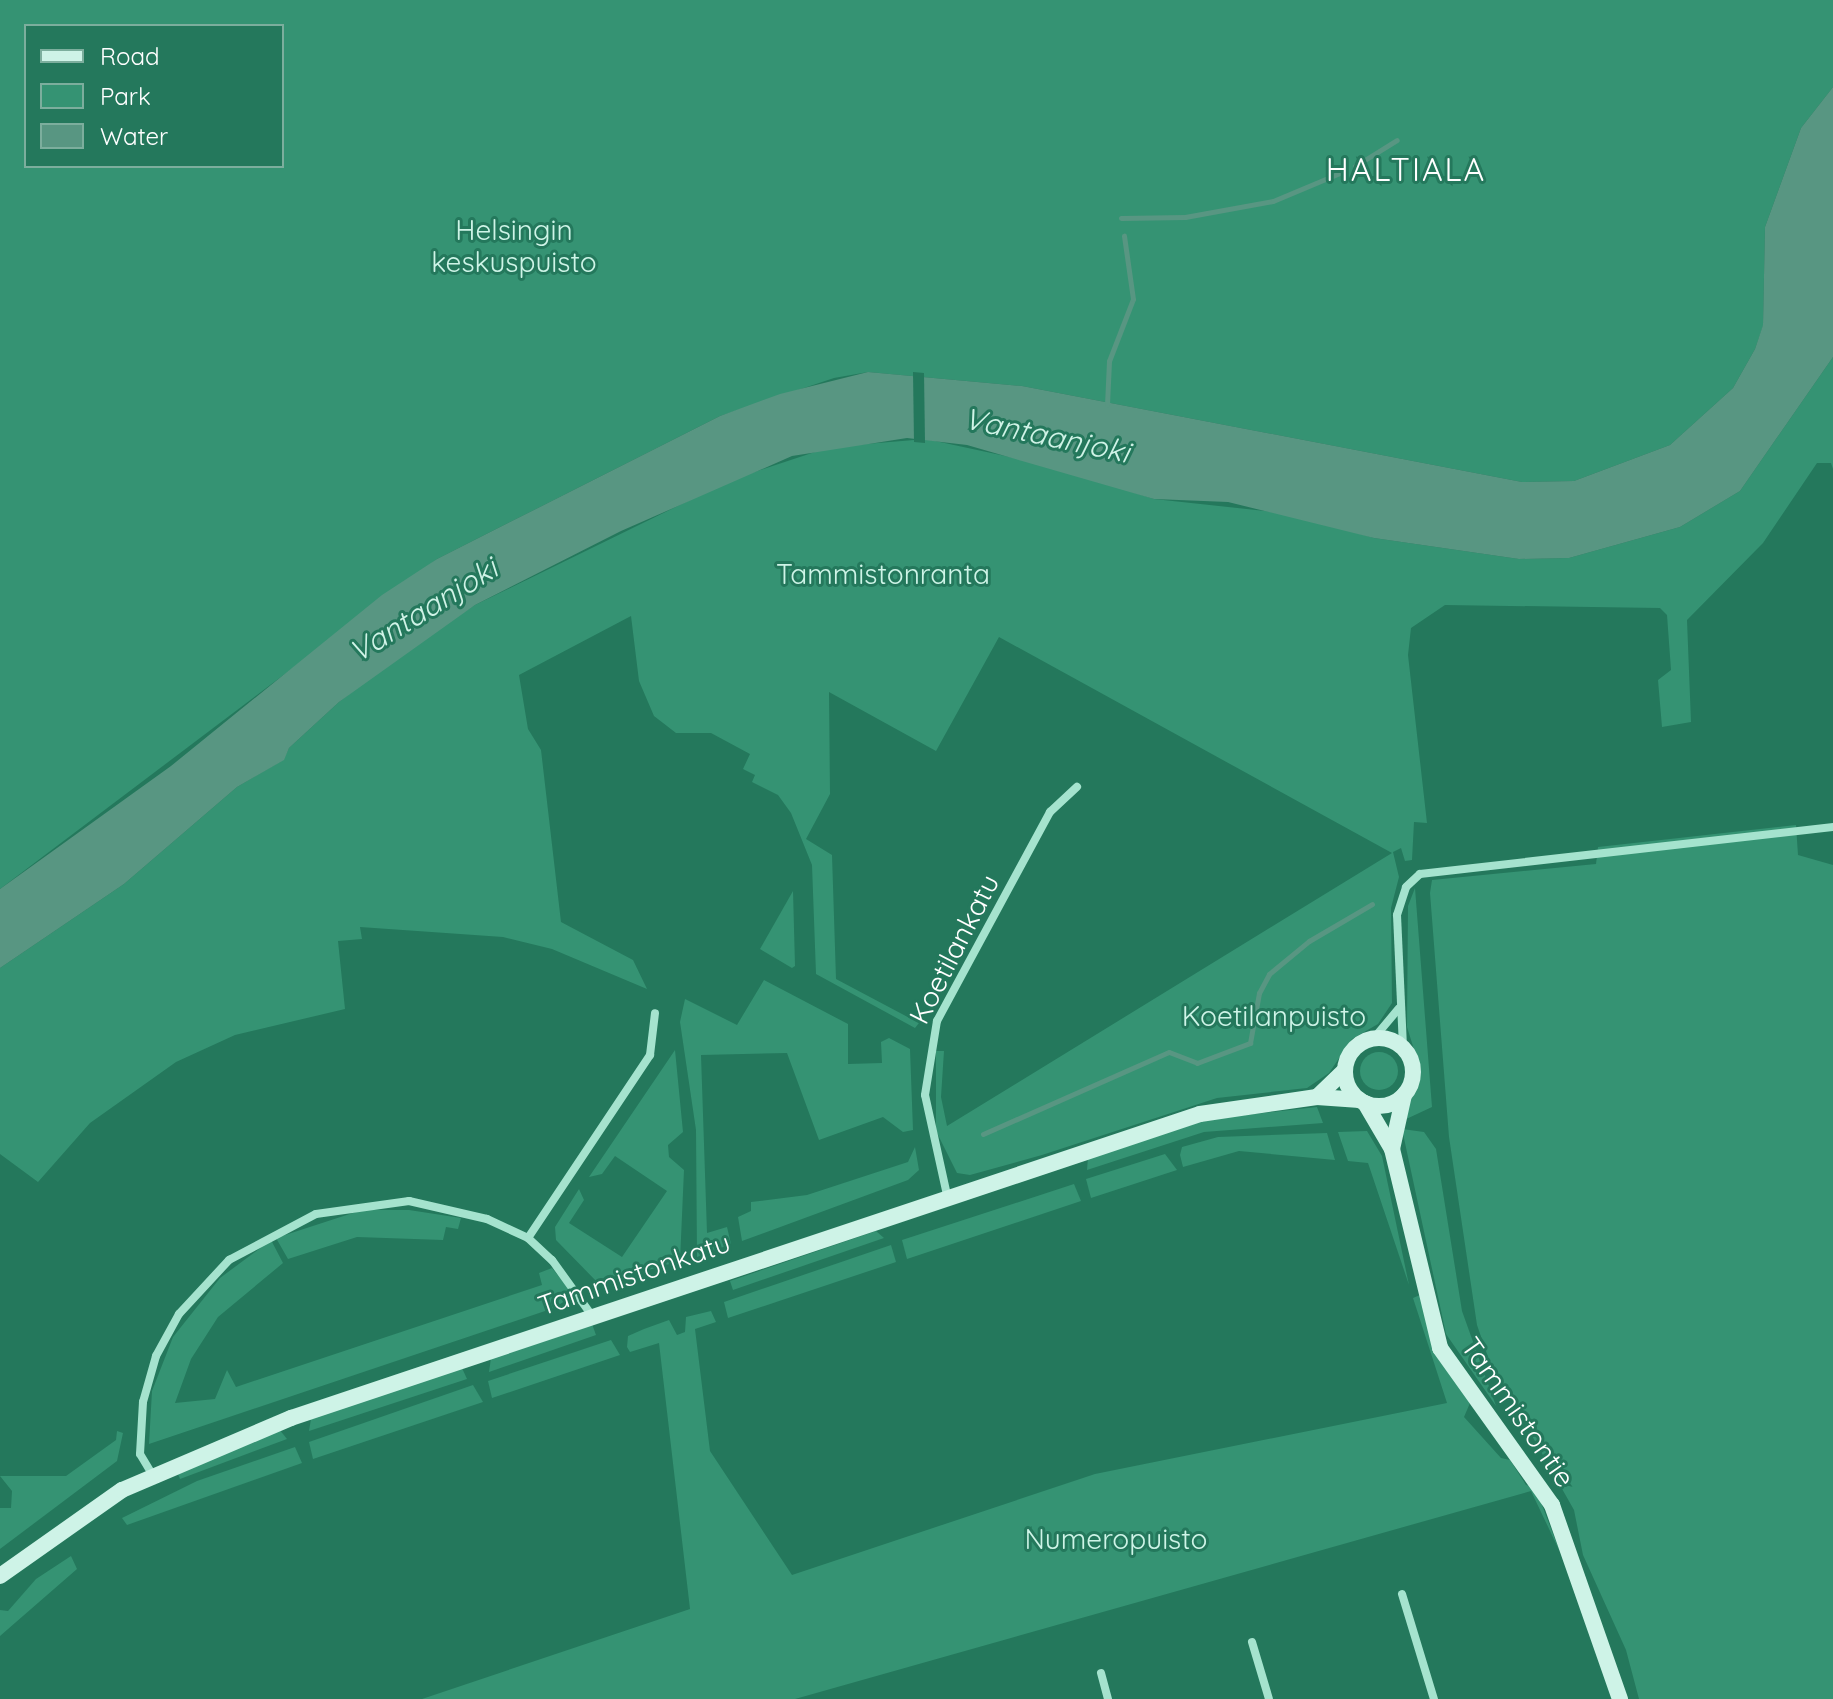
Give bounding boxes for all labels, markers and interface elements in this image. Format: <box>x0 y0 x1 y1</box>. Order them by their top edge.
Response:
legend <box>24 24 284 168</box>
text: Road <box>100 41 160 71</box>
text: Park <box>100 81 151 111</box>
text: Water <box>100 121 168 151</box>
district label: HALTIALA <box>1326 150 1486 188</box>
park label: Helsingin keskuspuisto <box>431 213 597 279</box>
water label: Vantaanjoki <box>961 400 1133 470</box>
water label: Vantaanjoki <box>342 550 504 670</box>
park label: Tammistonranta <box>776 557 990 591</box>
street label: Koetilankatu <box>902 869 1006 1029</box>
park label: Koetilanpuisto <box>1182 999 1366 1033</box>
street label: Tammistonkatu <box>534 1225 734 1323</box>
street label: Tammistontie <box>1454 1331 1582 1493</box>
park label: Numeropuisto <box>1024 1522 1208 1556</box>

